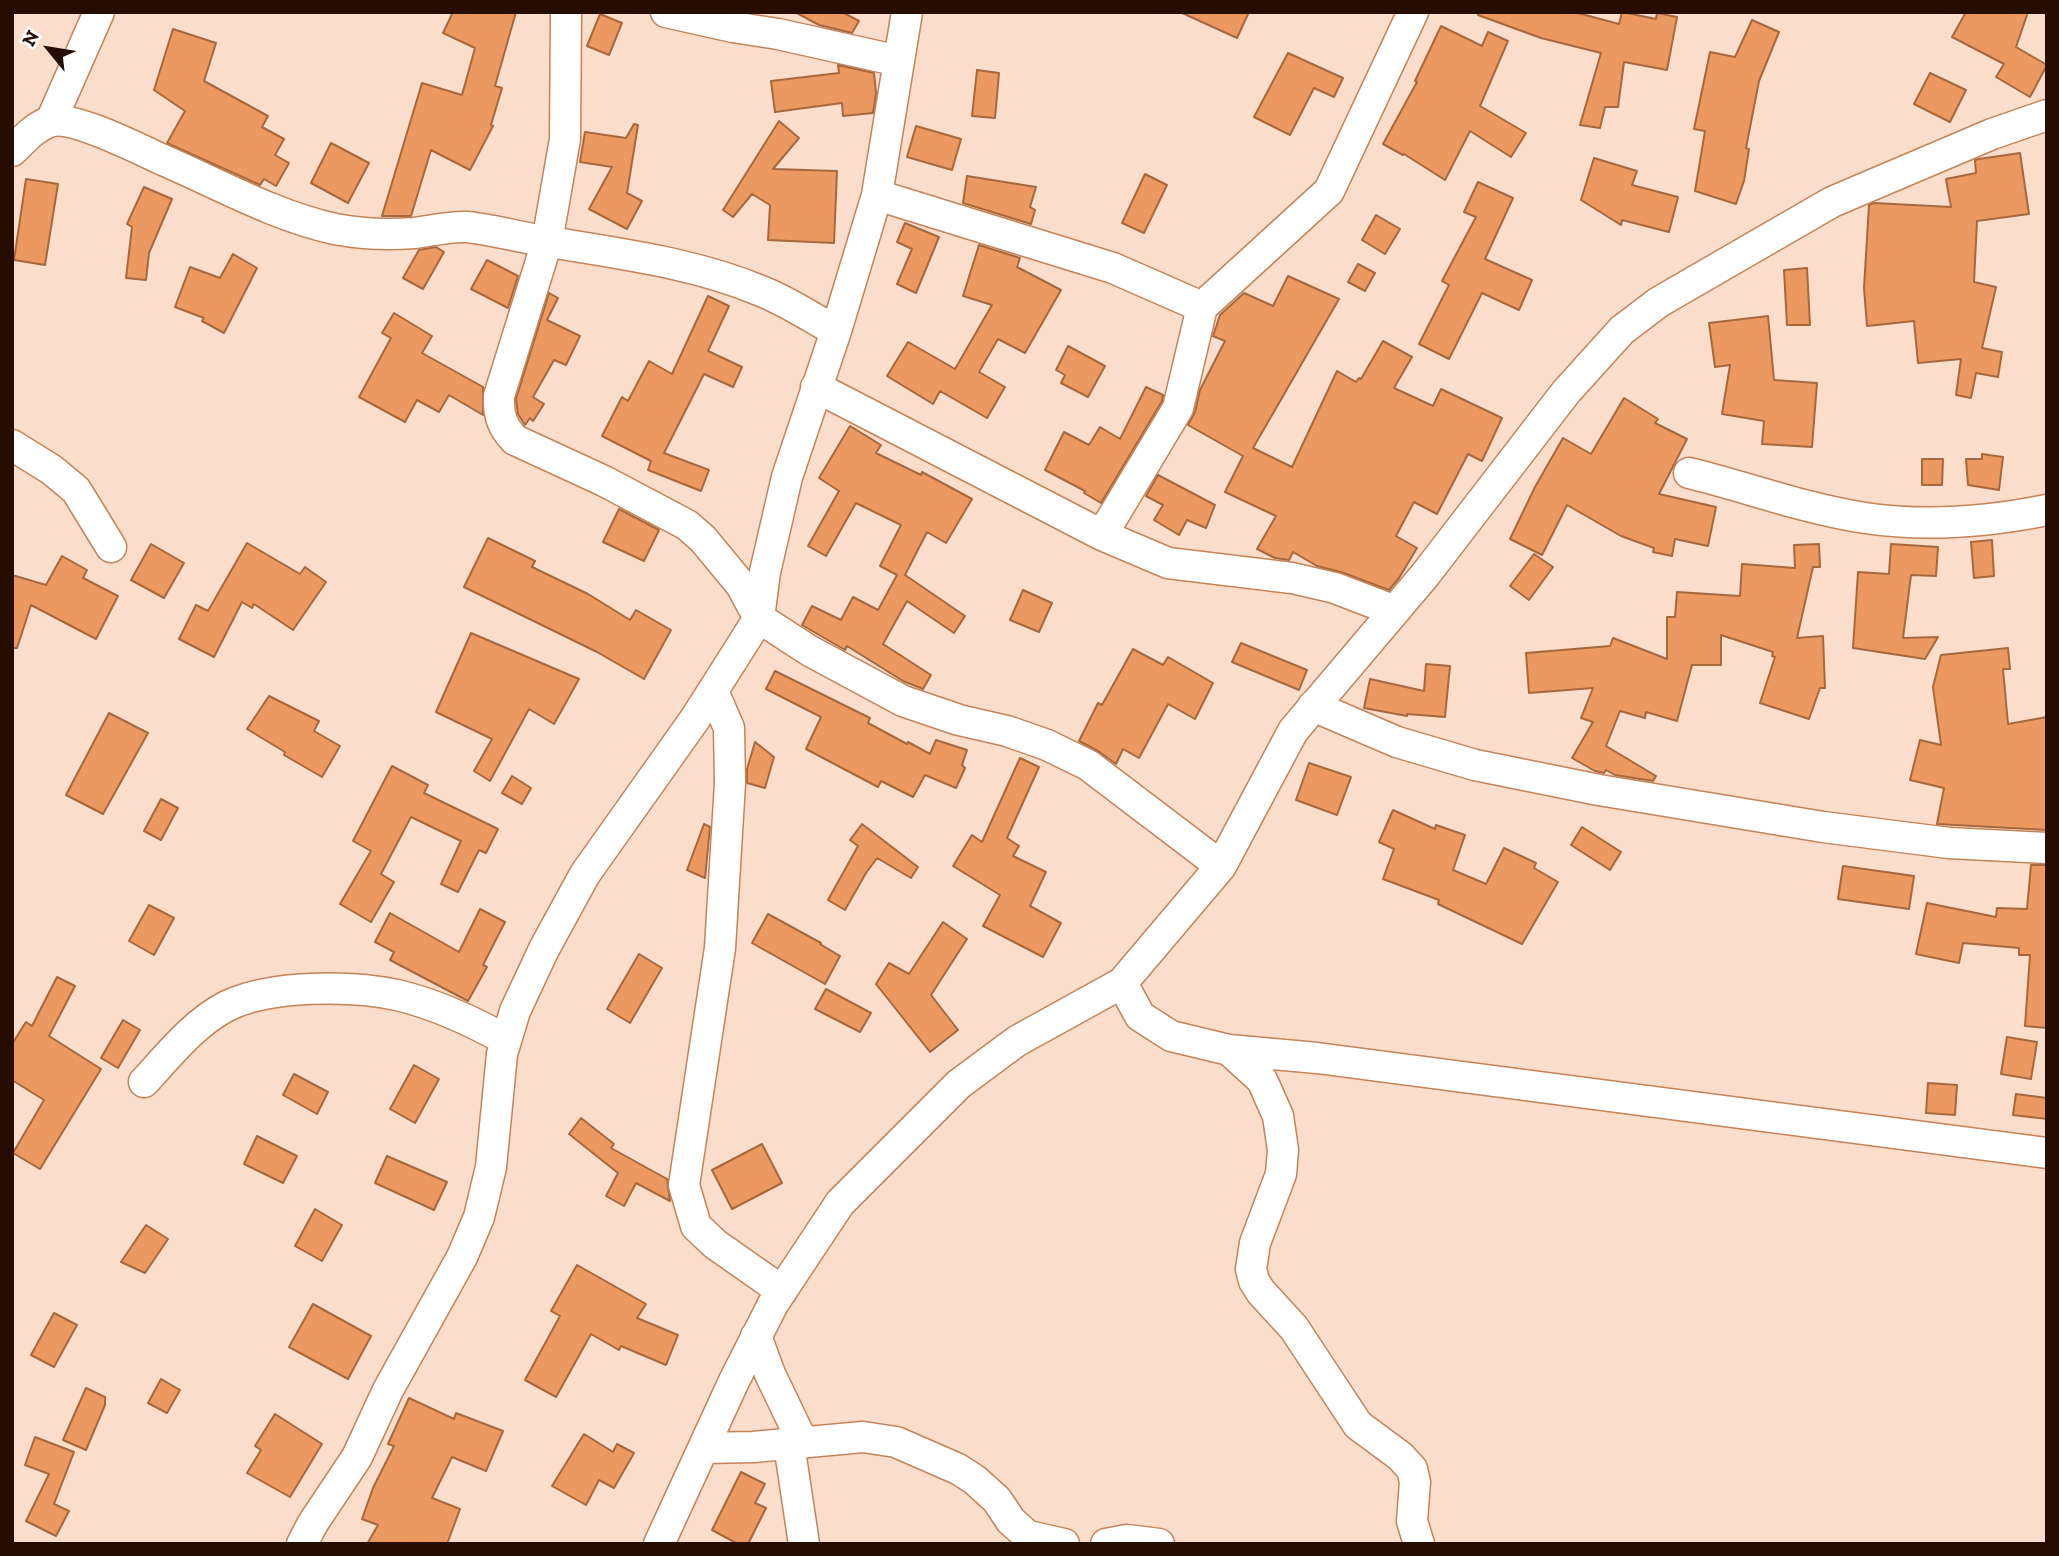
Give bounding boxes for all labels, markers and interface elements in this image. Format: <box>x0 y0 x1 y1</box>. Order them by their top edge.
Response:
north arrow <box>14 14 84 84</box>
text: N <box>17 26 44 50</box>

